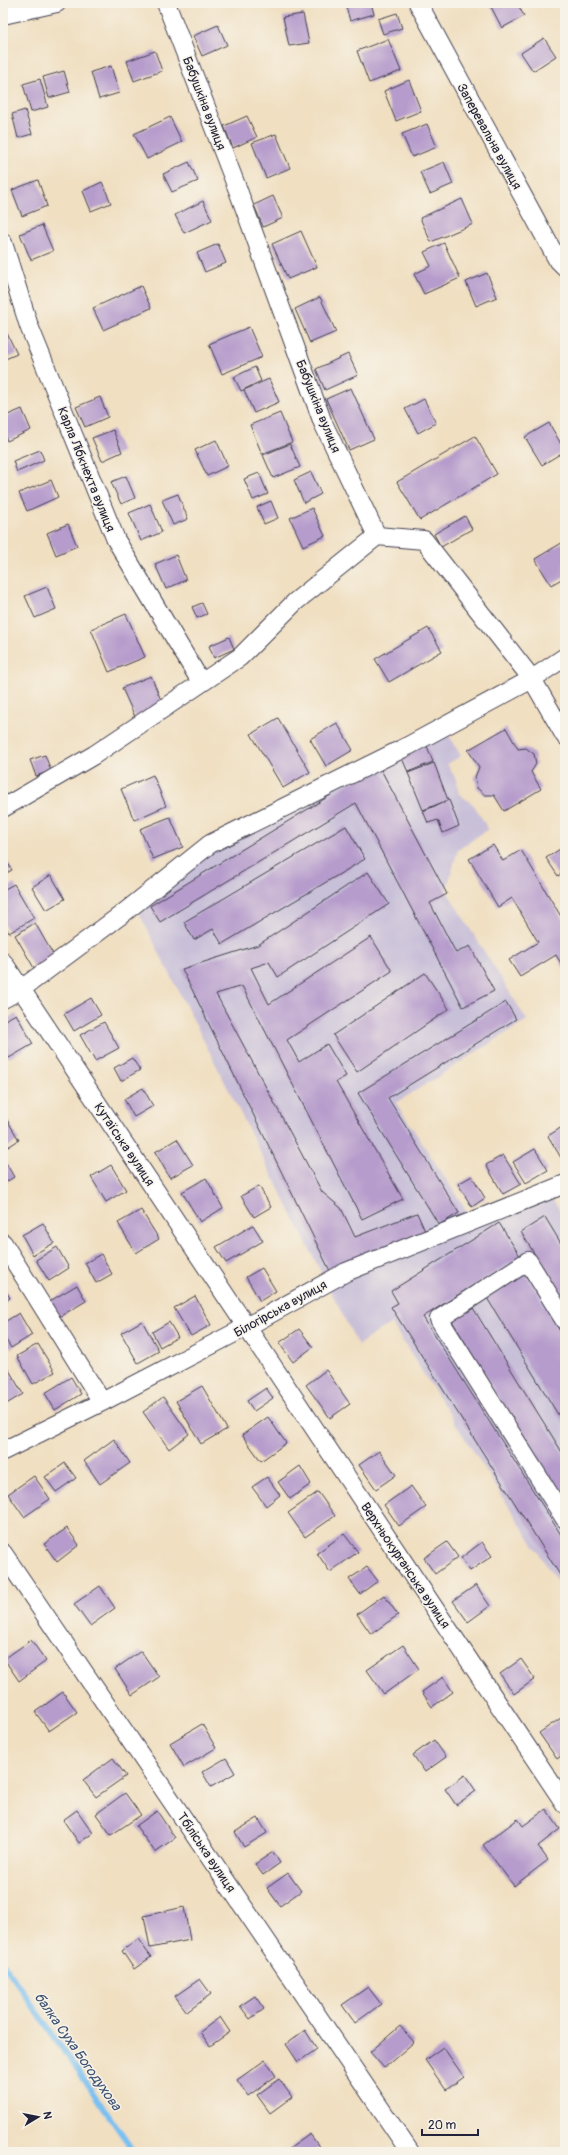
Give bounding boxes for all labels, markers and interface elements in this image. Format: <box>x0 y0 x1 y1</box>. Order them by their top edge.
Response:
street label: Бабушкіна вулиця <box>179 54 229 152</box>
street label: Заперевальна вулиця <box>453 81 525 192</box>
street label: Бабушкіна вулиця <box>292 358 344 455</box>
street label: Карла Лібкнехта вулиця <box>54 405 118 534</box>
street label: Кутаїська вулиця <box>90 1100 158 1189</box>
street label: Білогірська вулиця <box>231 1277 330 1341</box>
street label: Верхньокурганська вулиця <box>357 1500 453 1631</box>
street label: Тбіліська вулиця <box>173 1809 239 1896</box>
water label: балка Суха Богодухова <box>30 1989 126 2115</box>
north arrow <box>18 2097 58 2137</box>
text: N <box>40 2111 55 2121</box>
scale bar <box>422 2111 478 2137</box>
text: 20 m <box>428 2118 457 2133</box>

